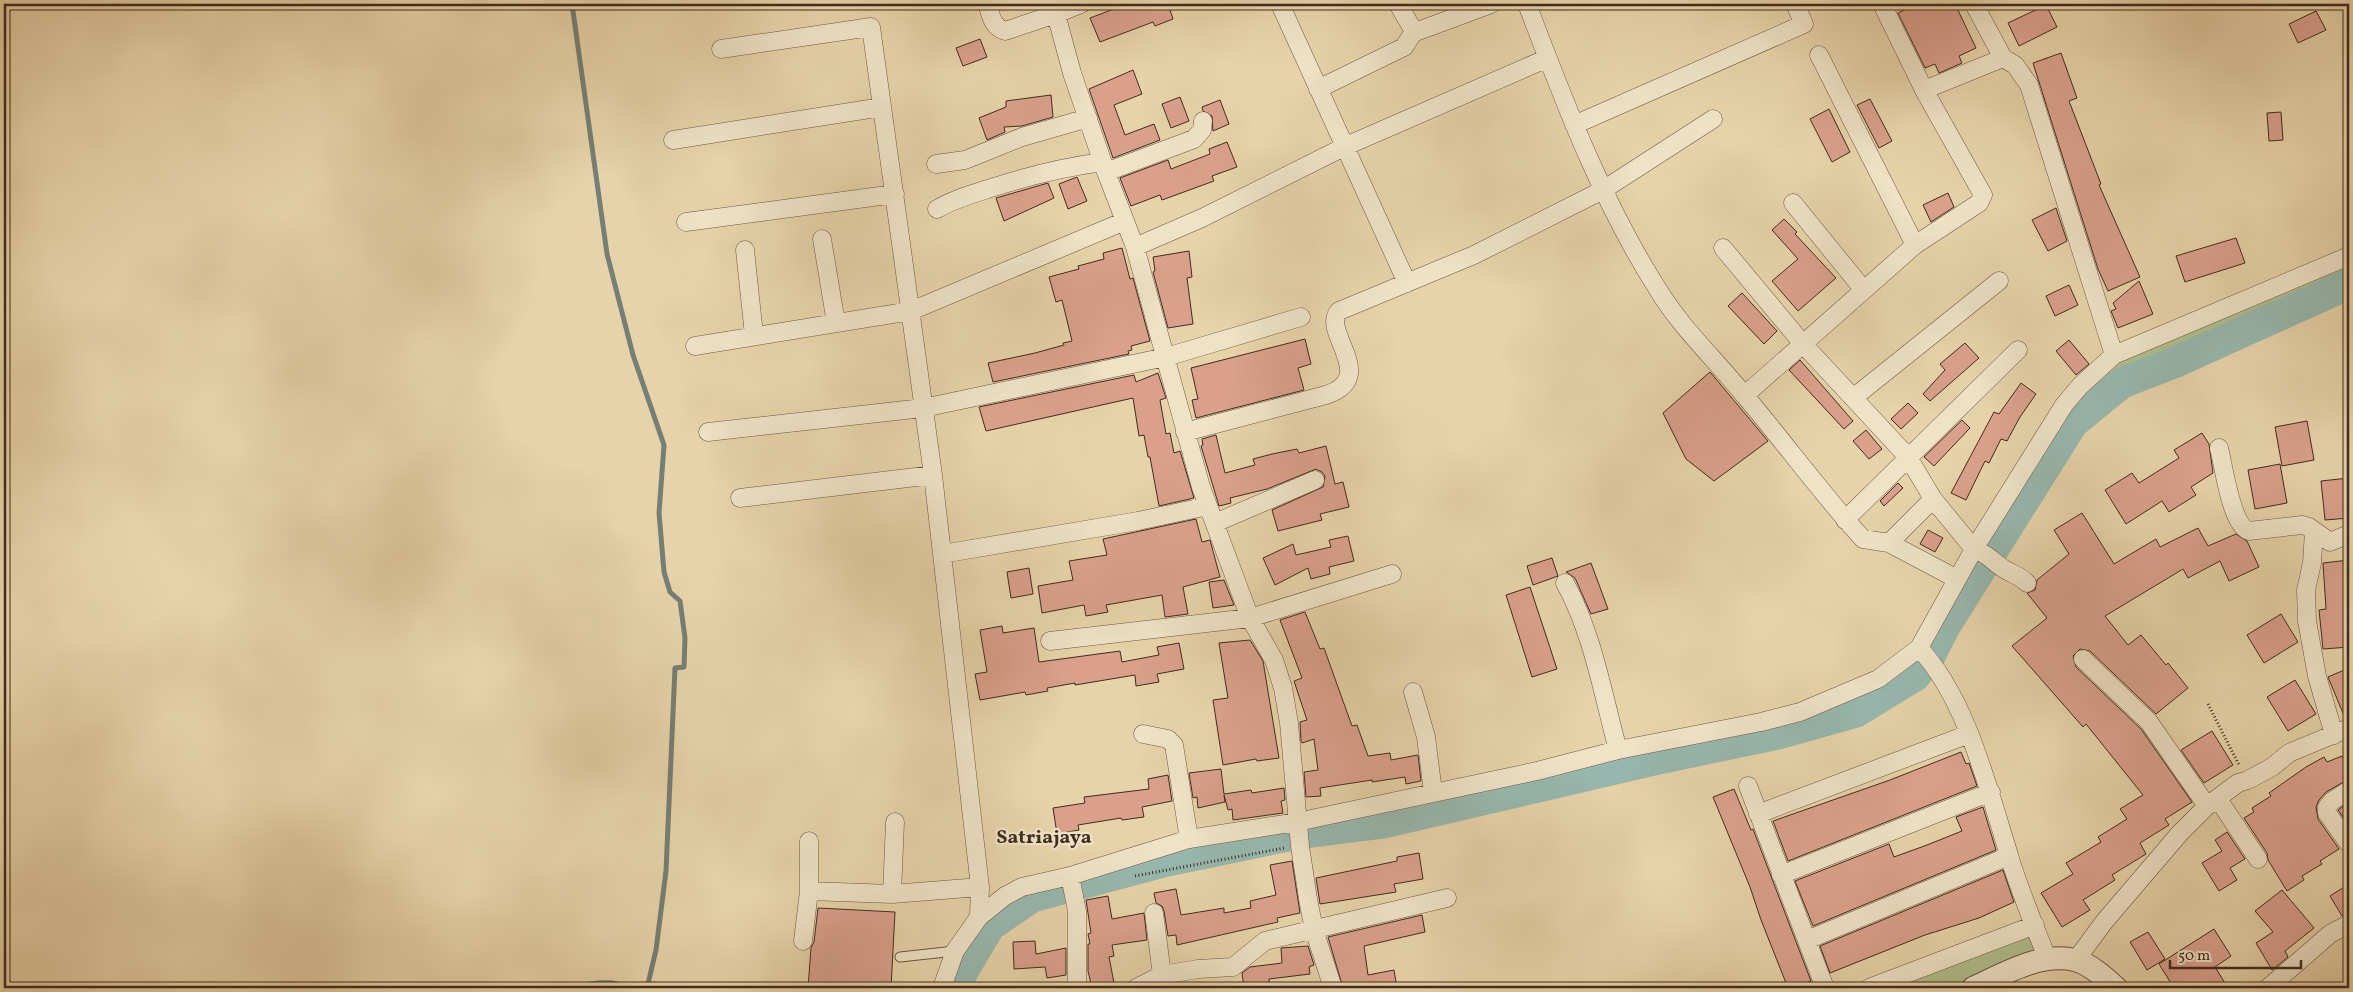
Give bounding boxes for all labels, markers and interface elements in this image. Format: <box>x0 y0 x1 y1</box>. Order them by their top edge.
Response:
district label: Satriajaya <box>996 824 1092 852</box>
scale bar <box>2170 937 2302 969</box>
text: 50 m <box>2178 946 2210 967</box>

